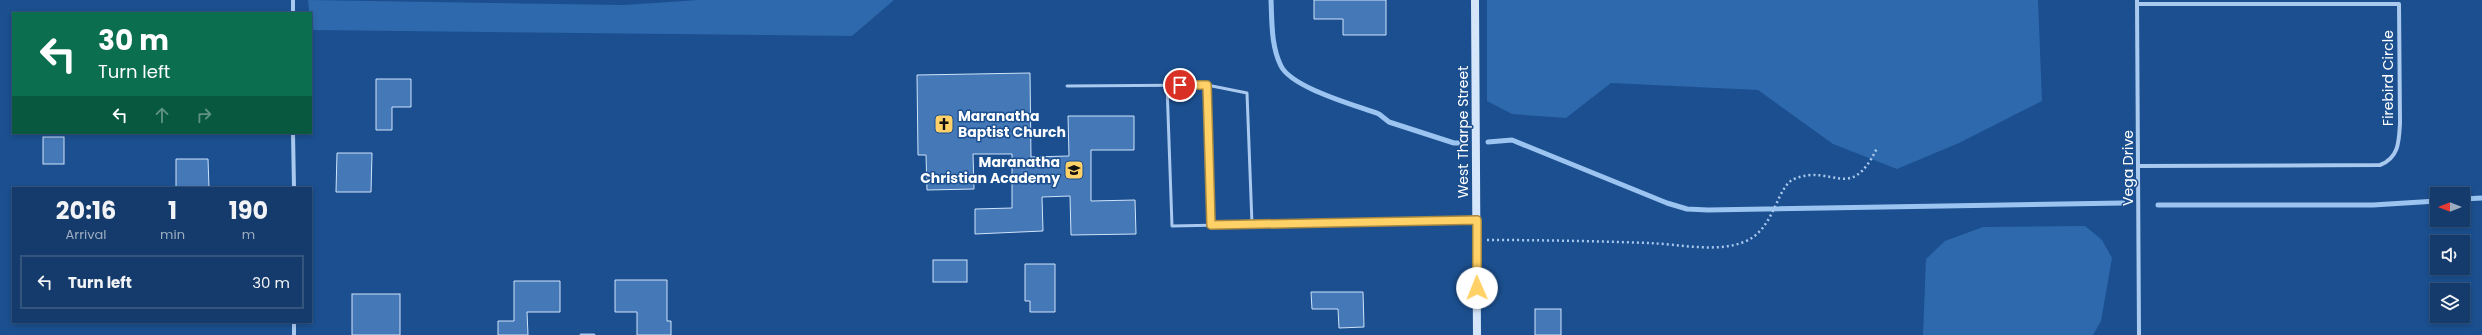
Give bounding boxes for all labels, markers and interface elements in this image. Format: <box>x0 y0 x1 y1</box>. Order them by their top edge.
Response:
text: 30 m <box>98 21 169 60</box>
icon: left <box>32 28 84 80</box>
street label: Firebird Circle <box>2378 30 2398 126</box>
text: Turn left <box>98 59 170 84</box>
street label: West Tharpe Street <box>1453 66 1473 198</box>
pin <box>1163 68 1197 102</box>
icon: arrive <box>1169 74 1191 96</box>
icon: left <box>109 104 131 126</box>
icon: ahead <box>151 104 173 126</box>
icon: right <box>193 104 215 126</box>
place label: Maranatha Baptist Church <box>958 106 1066 142</box>
church icon: Maranatha Baptist Church <box>933 113 955 135</box>
street label: Vega Drive <box>2118 130 2138 206</box>
place label: Maranatha Christian Academy <box>920 152 1060 188</box>
school or university icon: Maranatha Christian Academy <box>1063 159 1085 181</box>
north arrow <box>2430 187 2470 227</box>
map controls <box>2430 187 2470 323</box>
text: 20:16 <box>56 194 116 227</box>
text: 1 <box>168 194 177 227</box>
text: 190 <box>229 194 268 227</box>
text: Arrival <box>66 225 106 244</box>
text: min <box>160 225 185 244</box>
text: m <box>242 225 255 244</box>
button: sound <box>2430 235 2470 275</box>
position arrow <box>1456 267 1498 309</box>
icon: left <box>34 271 56 293</box>
text: Turn left <box>68 272 132 293</box>
text: 30 m <box>252 272 290 293</box>
button: layers <box>2430 283 2470 323</box>

